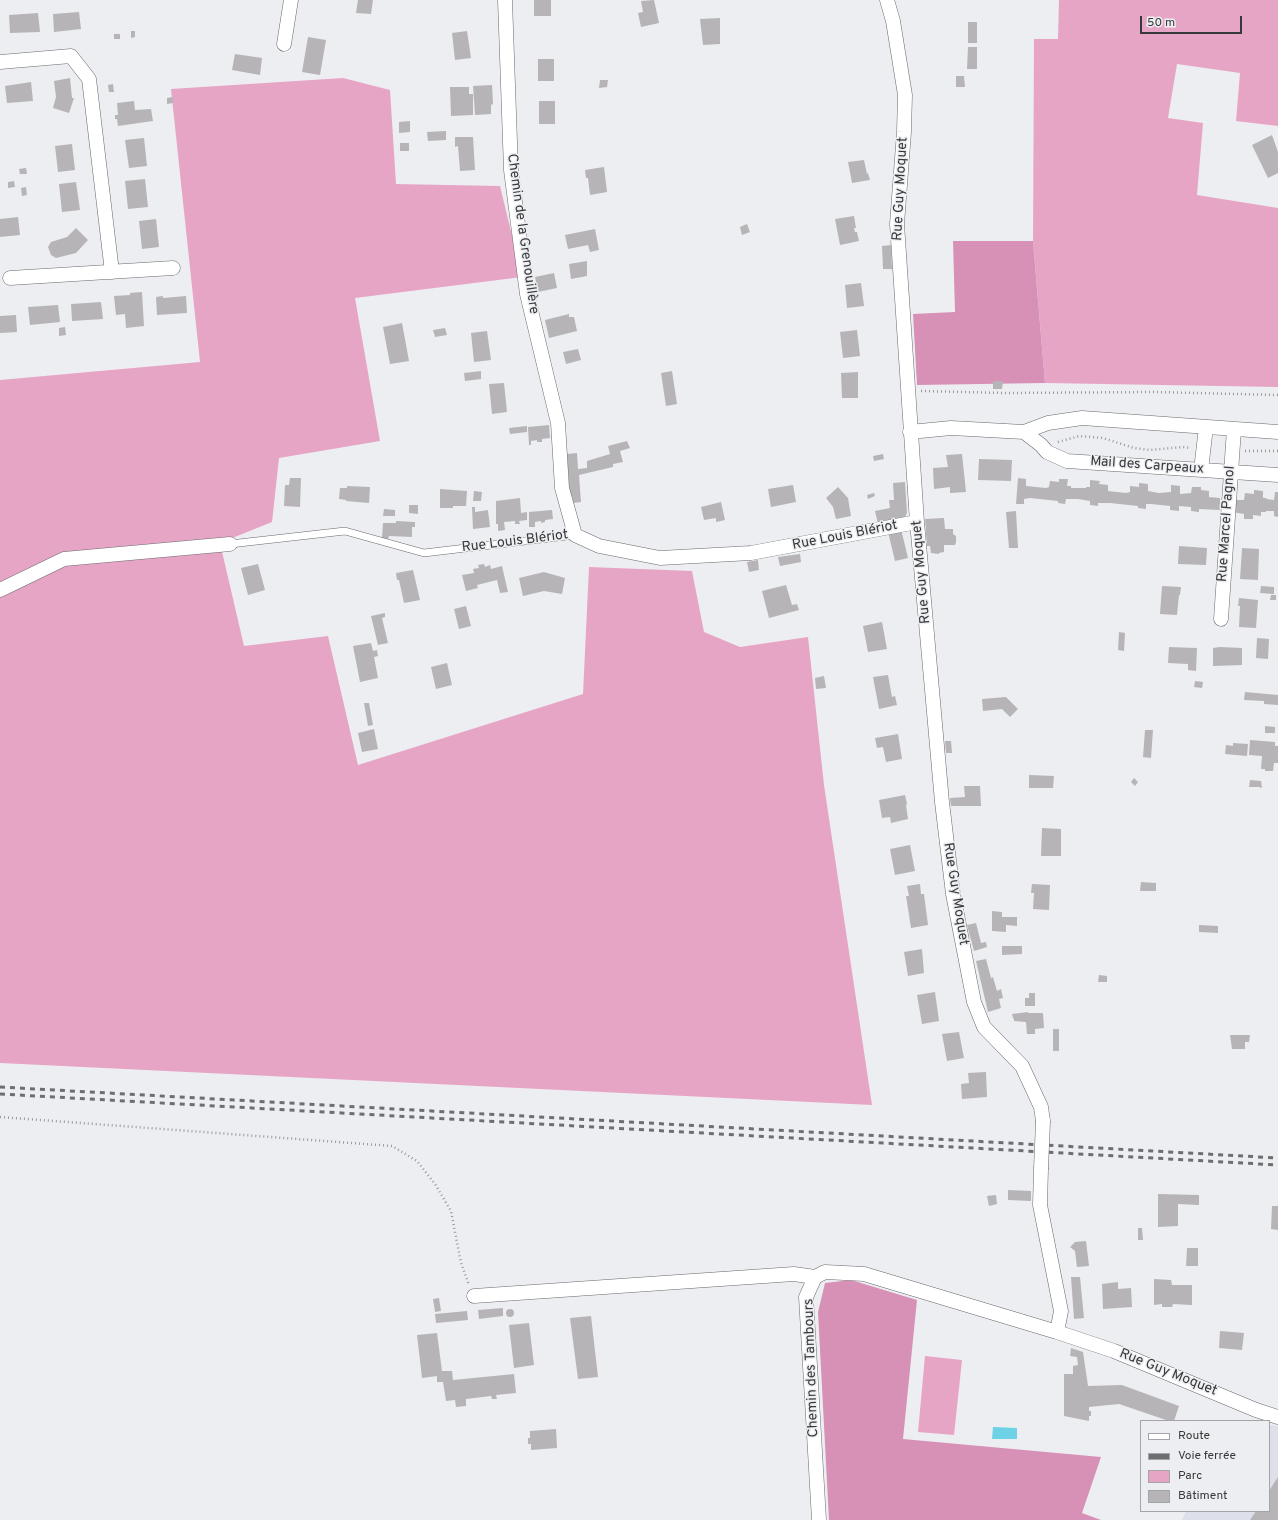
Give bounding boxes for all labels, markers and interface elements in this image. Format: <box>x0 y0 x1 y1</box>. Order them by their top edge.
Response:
scale bar <box>1142 8 1244 34</box>
text: 50 m <box>1147 15 1175 31</box>
street label: Rue Guy Moquet <box>890 137 912 241</box>
street label: Chemin de la Grenouillère <box>502 153 542 315</box>
street label: Mail des Carpeaux <box>1090 454 1204 478</box>
street label: Rue Marcel Pagnol <box>1215 465 1239 583</box>
street label: Rue Louis Blériot <box>791 518 899 554</box>
street label: Rue Guy Moquet <box>909 520 935 624</box>
street label: Rue Louis Blériot <box>461 527 569 557</box>
street label: Rue Guy Moquet <box>939 841 971 947</box>
street label: Chemin des Tambours <box>801 1298 823 1438</box>
street label: Rue Guy Moquet <box>1117 1346 1219 1400</box>
legend <box>1140 1420 1270 1512</box>
text: Route <box>1178 1428 1210 1444</box>
text: Voie ferrée <box>1178 1448 1236 1464</box>
text: Parc <box>1178 1468 1202 1484</box>
text: Bâtiment <box>1178 1488 1228 1504</box>

